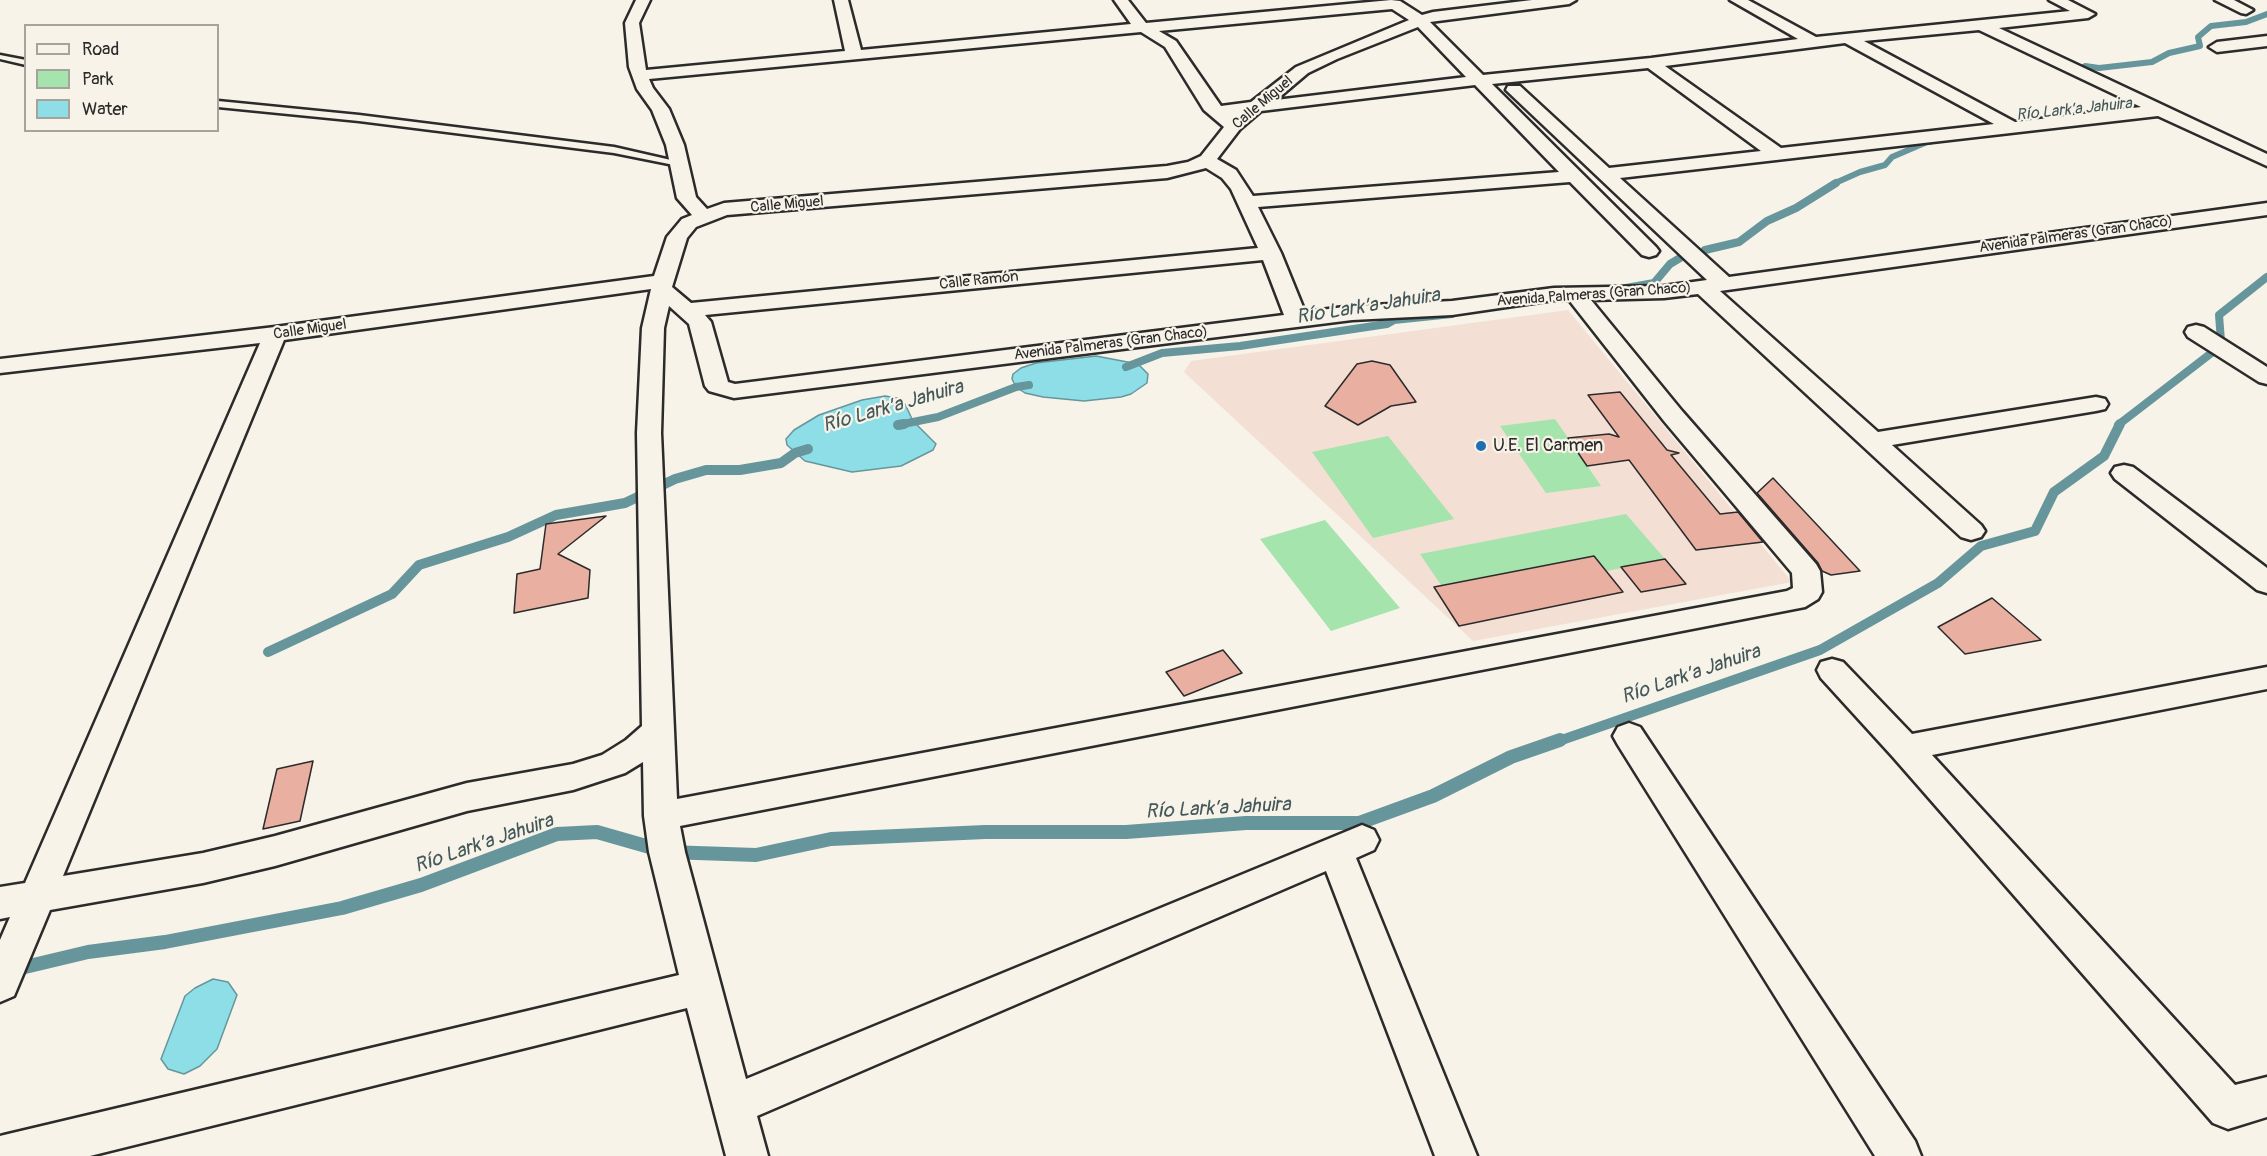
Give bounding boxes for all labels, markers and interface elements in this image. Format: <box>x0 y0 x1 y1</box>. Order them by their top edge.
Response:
legend <box>24 24 219 132</box>
text: Road <box>82 38 119 61</box>
text: Park <box>82 68 114 91</box>
street label: Calle Miguel <box>1229 72 1297 134</box>
water label: Río Lark’a Jahuira <box>2015 94 2133 126</box>
text: Water <box>82 98 128 121</box>
street label: Calle Miguel <box>750 193 824 217</box>
street label: Avenida Palmeras (Gran Chaco) <box>1978 213 2174 257</box>
street label: Calle Ramón <box>938 268 1020 294</box>
street label: Avenida Palmeras (Gran Chaco) <box>1496 279 1692 311</box>
water label: Río Lark’a Jahuira <box>1295 284 1441 330</box>
street label: Calle Miguel <box>272 316 348 344</box>
street label: Avenida Palmeras (Gran Chaco) <box>1013 323 1209 365</box>
water label: Río Lark’a Jahuira <box>820 375 966 439</box>
place label: U.E. El Carmen <box>1493 435 1603 457</box>
marker: U.E. El Carmen <box>1474 439 1488 453</box>
water label: Río Lark’a Jahuira <box>1619 640 1763 710</box>
water label: Río Lark’a Jahuira <box>1145 793 1291 825</box>
water label: Río Lark’a Jahuira <box>412 809 556 879</box>

